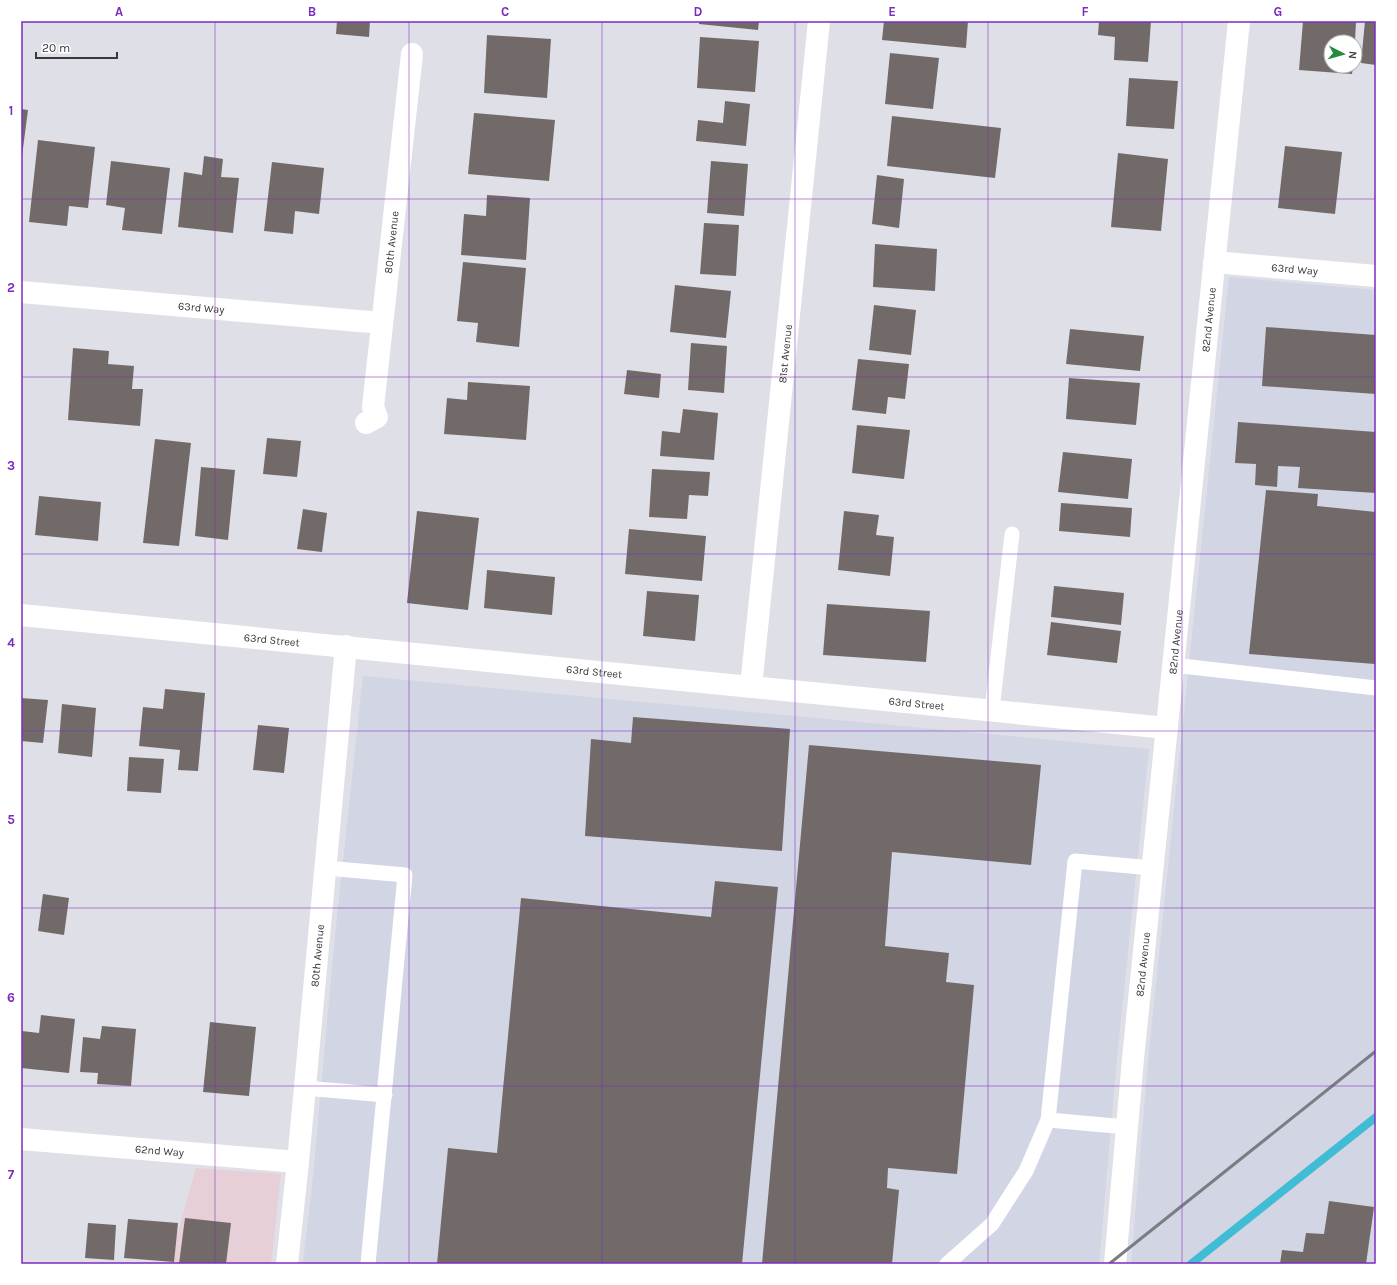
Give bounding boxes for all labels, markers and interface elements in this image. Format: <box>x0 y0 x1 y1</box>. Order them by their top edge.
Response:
text: A <box>115 4 123 19</box>
text: B <box>308 4 316 19</box>
text: C <box>501 4 509 19</box>
text: D <box>694 4 703 19</box>
text: E <box>888 4 896 19</box>
text: F <box>1081 4 1089 19</box>
text: G <box>1274 4 1282 19</box>
scale bar <box>36 34 117 60</box>
north arrow <box>1323 34 1363 74</box>
text: 20 m <box>42 41 70 55</box>
text: N <box>1346 50 1359 60</box>
text: 1 <box>9 103 13 118</box>
street label: 80th Avenue <box>381 210 401 274</box>
street label: 63rd Way <box>1271 260 1318 277</box>
text: 2 <box>7 280 15 295</box>
street label: 82nd Avenue <box>1199 286 1218 353</box>
street label: 63rd Way <box>178 299 225 316</box>
street label: 81st Avenue <box>776 323 795 384</box>
text: 3 <box>7 458 15 473</box>
street label: 82nd Avenue <box>1166 609 1185 675</box>
street label: 63rd Street <box>243 631 300 649</box>
text: 4 <box>7 635 15 650</box>
street label: 63rd Street <box>566 662 623 681</box>
street label: 63rd Street <box>888 694 945 713</box>
text: 5 <box>7 812 15 827</box>
street label: 80th Avenue <box>308 923 327 987</box>
street label: 82nd Avenue <box>1133 931 1152 997</box>
text: 6 <box>7 990 15 1005</box>
street label: 62nd Way <box>134 1142 185 1159</box>
text: 7 <box>8 1167 15 1182</box>

